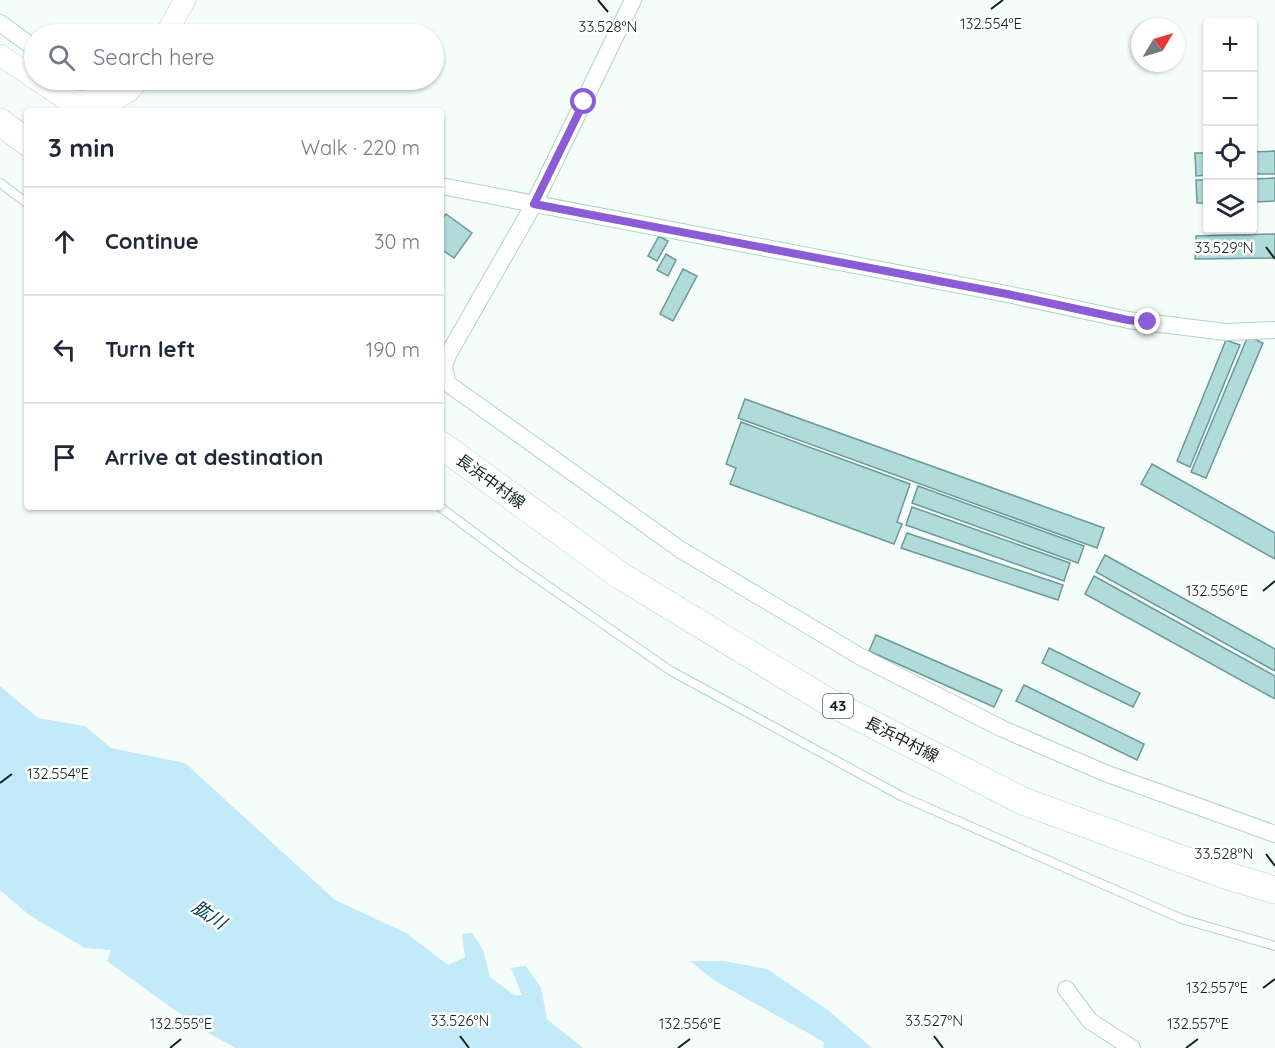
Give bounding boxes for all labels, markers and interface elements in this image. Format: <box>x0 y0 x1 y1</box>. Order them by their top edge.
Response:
text: 132.554°E <box>960 14 1022 33</box>
text: 33.528°N <box>579 17 637 36</box>
north arrow <box>1131 18 1185 72</box>
map controls <box>1203 18 1257 234</box>
button: + <box>1203 18 1257 72</box>
search box <box>24 24 444 90</box>
icon: search <box>45 41 78 74</box>
text: Search here <box>93 43 214 71</box>
button: − <box>1203 72 1257 126</box>
route start <box>570 88 596 114</box>
button: locate <box>1203 126 1257 180</box>
text: 3 min <box>48 131 115 164</box>
text: Walk · 220 m <box>301 135 420 160</box>
button: layers <box>1203 180 1257 234</box>
icon: ahead <box>48 225 81 258</box>
text: Continue <box>105 227 199 255</box>
text: 30 m <box>374 229 420 254</box>
text: 33.529°N <box>1194 238 1254 257</box>
route end <box>1134 308 1160 334</box>
icon: left <box>48 333 81 366</box>
text: Turn left <box>105 335 195 363</box>
text: 190 m <box>366 337 420 362</box>
icon: arrive <box>48 441 81 474</box>
text: Arrive at destination <box>105 443 323 471</box>
street label: 長浜中村線 <box>453 449 529 513</box>
text: 132.556°E <box>1186 581 1248 600</box>
road number: 43 <box>823 694 853 718</box>
street label: 長浜中村線 <box>862 712 942 766</box>
text: 132.554°E <box>27 764 89 783</box>
text: 33.528°N <box>1195 844 1253 863</box>
water label: 肱川 <box>188 895 232 935</box>
text: 132.557°E <box>1186 978 1248 997</box>
text: 33.526°N <box>431 1011 489 1030</box>
text: 33.527°N <box>905 1011 963 1030</box>
text: 132.555°E <box>150 1014 212 1033</box>
text: 132.556°E <box>659 1014 721 1033</box>
text: 132.557°E <box>1167 1014 1229 1033</box>

